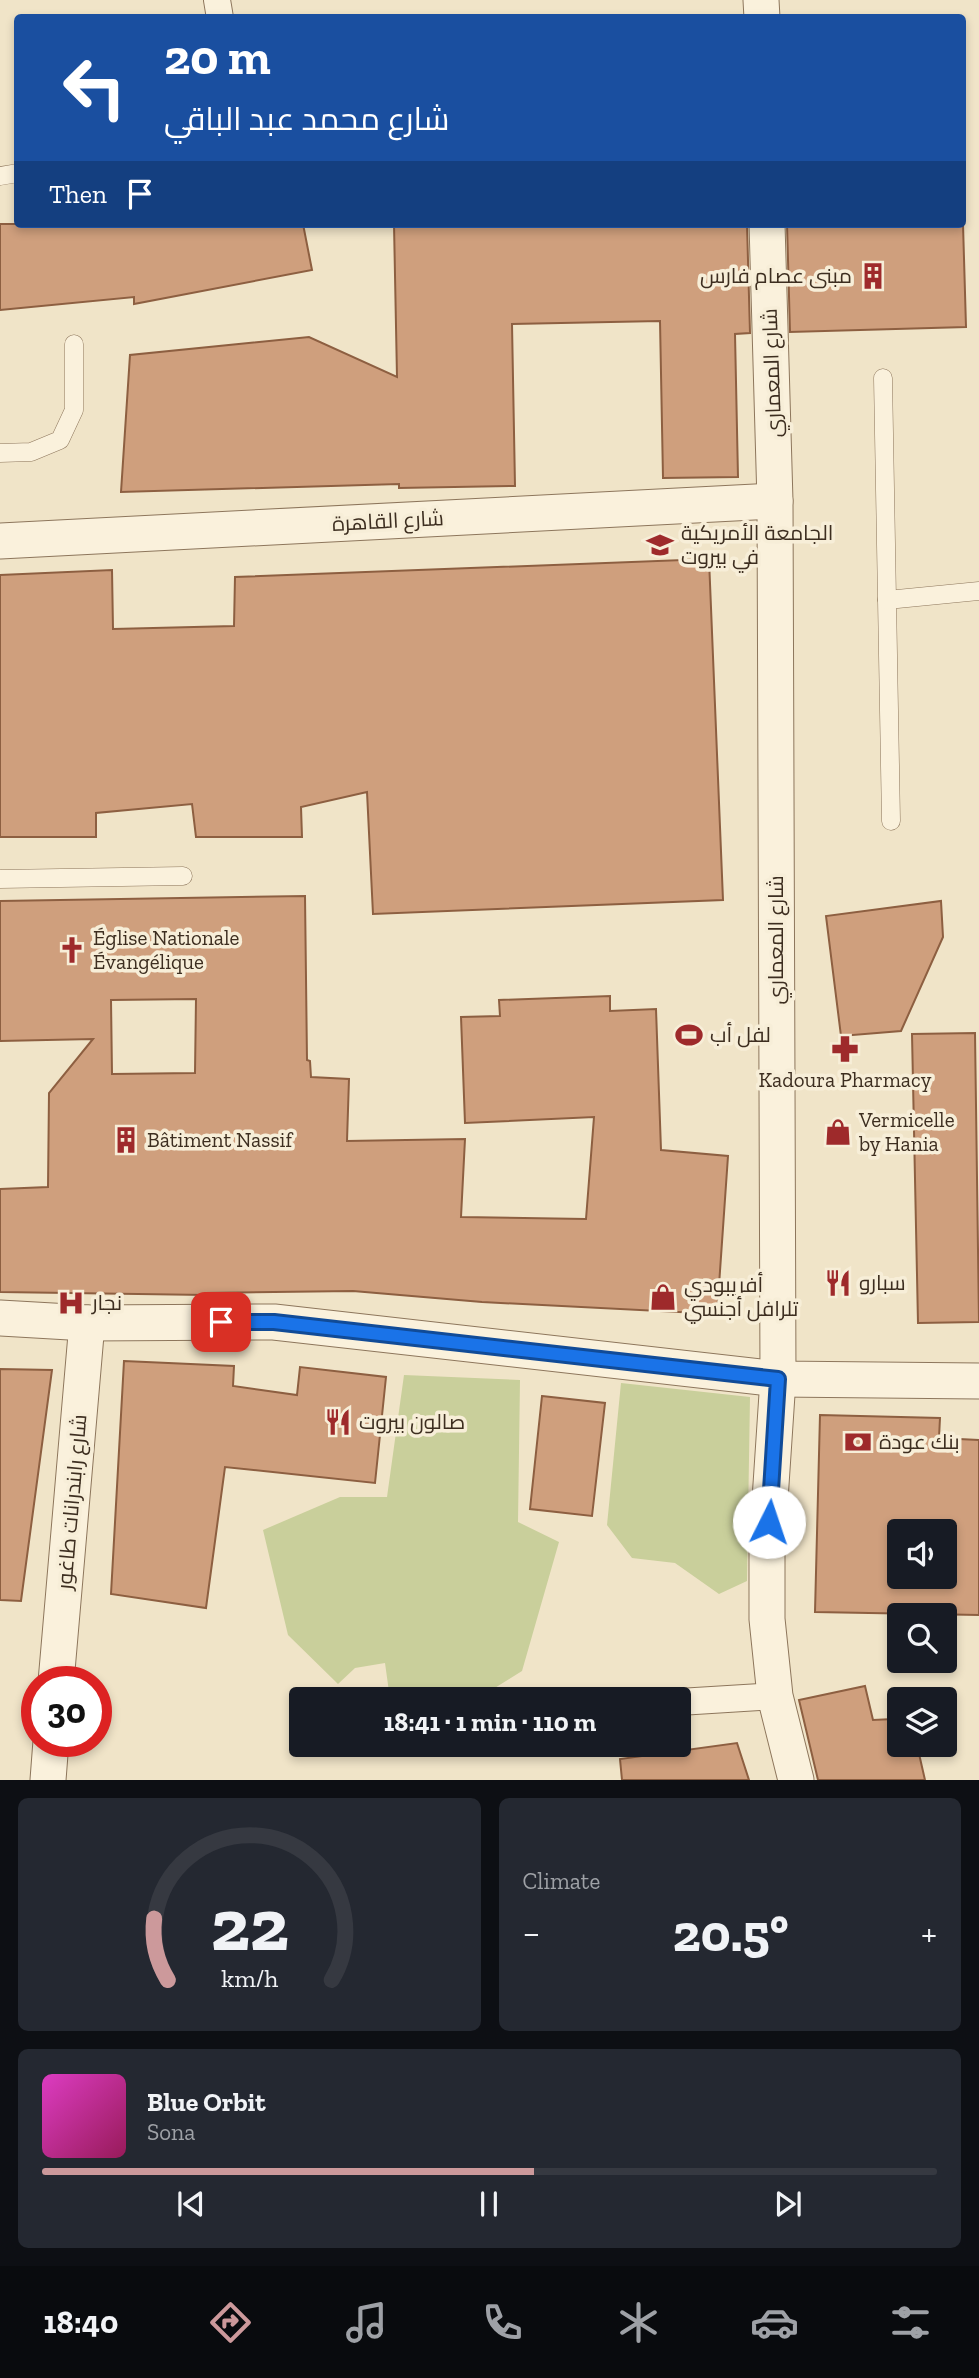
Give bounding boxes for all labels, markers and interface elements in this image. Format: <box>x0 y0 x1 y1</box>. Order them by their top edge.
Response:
text: 20 m <box>164 28 271 87</box>
icon: left <box>49 42 140 133</box>
text: شارع محمد عبد الباقي <box>164 100 449 138</box>
icon: arrive <box>121 175 159 213</box>
text: Then <box>49 178 107 210</box>
building icon: مبنى عصام فارس <box>858 261 888 291</box>
place label: مبنى عصام فارس <box>700 263 852 290</box>
street label: شارع المعماري <box>757 308 790 438</box>
street label: شارع القاهرة <box>332 505 445 538</box>
place label: الجامعة الأمريكية في بيروت <box>681 520 833 573</box>
school or university icon: الجامعة الأمريكية في بيروت <box>645 530 675 560</box>
street label: شارع المعماري <box>763 875 792 1005</box>
place label: Église Nationale Évangélique <box>93 925 240 974</box>
church icon: Église Nationale Évangélique <box>57 935 87 965</box>
sports icon: لفل أب <box>674 1020 704 1050</box>
place label: لفل أب <box>710 1022 771 1048</box>
pharmacy icon: Kadoura Pharmacy <box>830 1034 860 1064</box>
place label: Kadoura Pharmacy <box>759 1067 932 1092</box>
place label: Vermicelle by Hania <box>858 1107 955 1156</box>
shop icon: Vermicelle by Hania <box>823 1117 853 1147</box>
building icon: Bâtiment Nassif <box>111 1125 141 1155</box>
place label: Bâtiment Nassif <box>147 1127 293 1152</box>
restaurant icon: سبارو <box>823 1268 853 1298</box>
place label: سبارو <box>859 1270 906 1295</box>
place label: أفريبودي تلرافل أجنسي <box>684 1272 799 1324</box>
shop icon: أفريبودي تلرافل أجنسي <box>648 1282 678 1312</box>
hospital icon: نجار <box>56 1288 86 1318</box>
place label: نجار <box>91 1290 122 1315</box>
pin <box>191 1292 251 1352</box>
icon: arrive <box>202 1303 240 1341</box>
restaurant icon: صالون بيروت <box>323 1407 353 1437</box>
place label: صالون بيروت <box>359 1409 465 1435</box>
street label: شارع رابندرانات طاغور <box>51 1413 94 1592</box>
bank icon: بنك عودة <box>843 1427 873 1457</box>
place label: بنك عودة <box>879 1429 960 1454</box>
position arrow <box>732 1485 806 1559</box>
map controls <box>887 1519 957 1757</box>
button: sound <box>887 1519 957 1589</box>
button: search <box>887 1603 957 1673</box>
speed limit sign: 30 <box>21 1666 112 1757</box>
button: layers <box>887 1687 957 1757</box>
text: 18:41 · 1 min · 110 m <box>384 1706 596 1738</box>
text: Climate <box>523 1867 600 1895</box>
text: 22 <box>210 1882 288 1970</box>
text: 20.5° <box>673 1902 789 1964</box>
text: − <box>523 1910 540 1956</box>
text: + <box>921 1910 937 1956</box>
text: km/h <box>221 1963 278 1993</box>
text: Blue Orbit <box>147 2086 266 2118</box>
text: Sona <box>147 2118 195 2146</box>
icon: previous <box>172 2185 210 2223</box>
icon: pause <box>470 2185 508 2223</box>
icon: next <box>769 2185 807 2223</box>
icon: directions <box>206 2298 255 2347</box>
icon: music <box>342 2298 391 2347</box>
icon: phone <box>478 2298 527 2347</box>
icon: climate <box>614 2298 663 2347</box>
icon: car <box>750 2298 799 2347</box>
icon: filters <box>886 2298 935 2347</box>
text: 18:40 <box>44 2303 118 2341</box>

